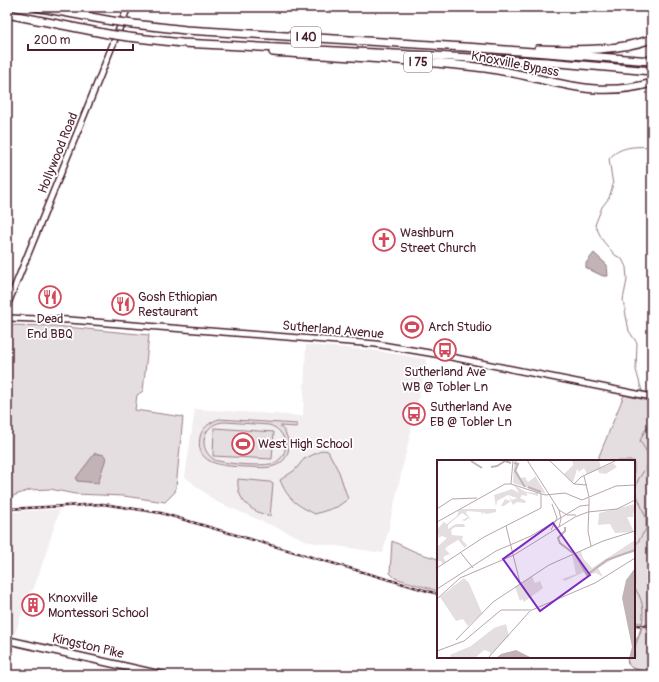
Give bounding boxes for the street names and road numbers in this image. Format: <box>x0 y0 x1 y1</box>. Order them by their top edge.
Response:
road number: I 40 <box>291 27 321 47</box>
street label: Knoxville Bypass <box>470 48 560 80</box>
road number: I 75 <box>404 52 432 72</box>
street label: Hollywood Road <box>35 110 81 196</box>
street label: Sutherland Avenue <box>282 318 385 342</box>
street label: Kingston Pike <box>50 630 126 662</box>

